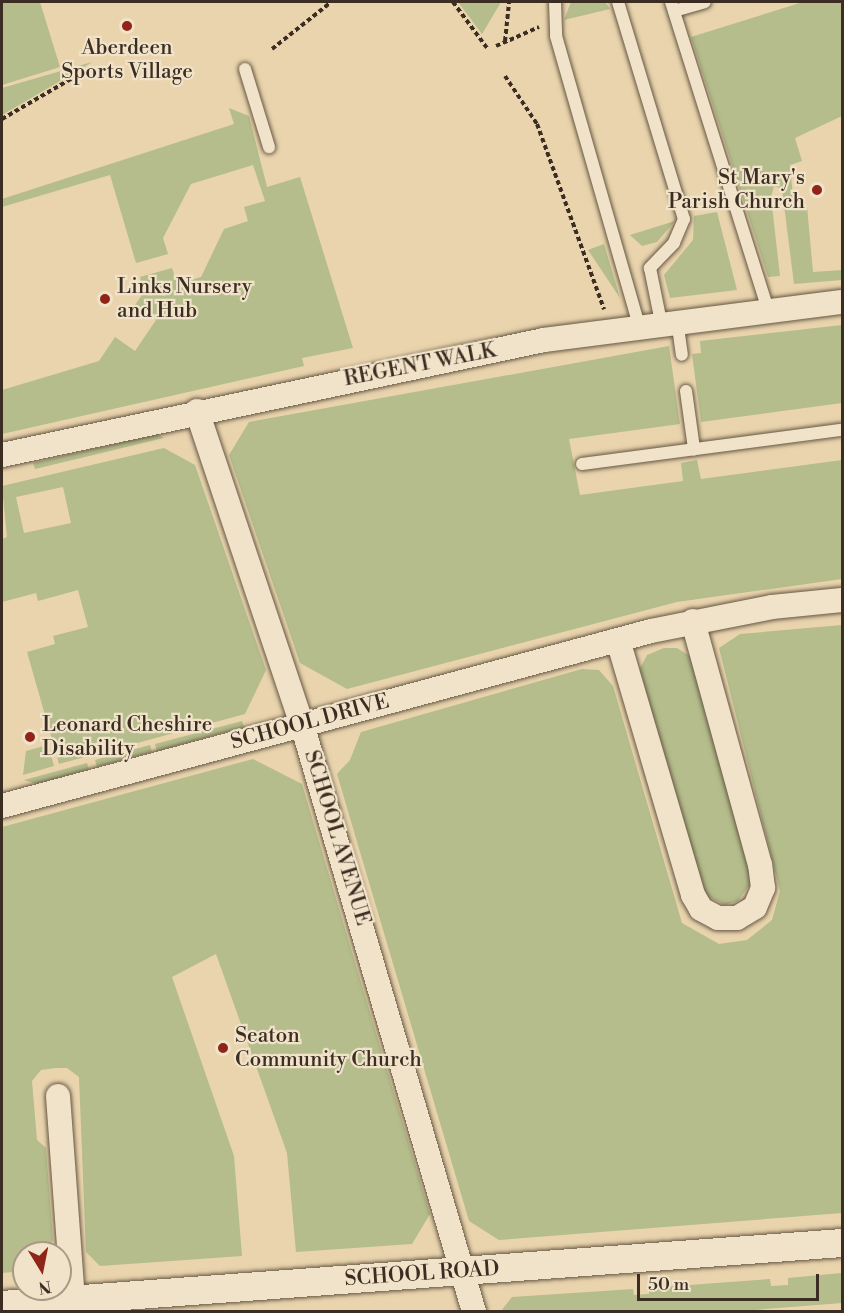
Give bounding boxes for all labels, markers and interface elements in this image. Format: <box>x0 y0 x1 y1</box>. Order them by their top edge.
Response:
marker: Aberdeen Sports Village <box>120 19 134 33</box>
place label: Aberdeen Sports Village <box>61 35 193 85</box>
place label: St Mary's Parish Church <box>668 165 805 215</box>
marker: St Mary's Parish Church <box>810 183 824 197</box>
place label: Links Nursery and Hub <box>117 274 252 324</box>
marker: Links Nursery and Hub <box>98 292 112 306</box>
street label: REGENT WALK <box>342 338 498 392</box>
street label: SCHOOL DRIVE <box>228 689 392 755</box>
place label: Leonard Cheshire Disability <box>42 712 212 762</box>
marker: Leonard Cheshire Disability <box>23 730 37 744</box>
street label: SCHOOL AVENUE <box>298 747 376 929</box>
place label: Seaton Community Church <box>235 1023 422 1073</box>
marker: Seaton Community Church <box>216 1041 230 1055</box>
north arrow <box>12 1241 72 1301</box>
street label: SCHOOL ROAD <box>344 1256 500 1292</box>
scale bar <box>640 1262 822 1300</box>
text: 50 m <box>648 1273 689 1296</box>
text: N <box>37 1276 53 1298</box>

